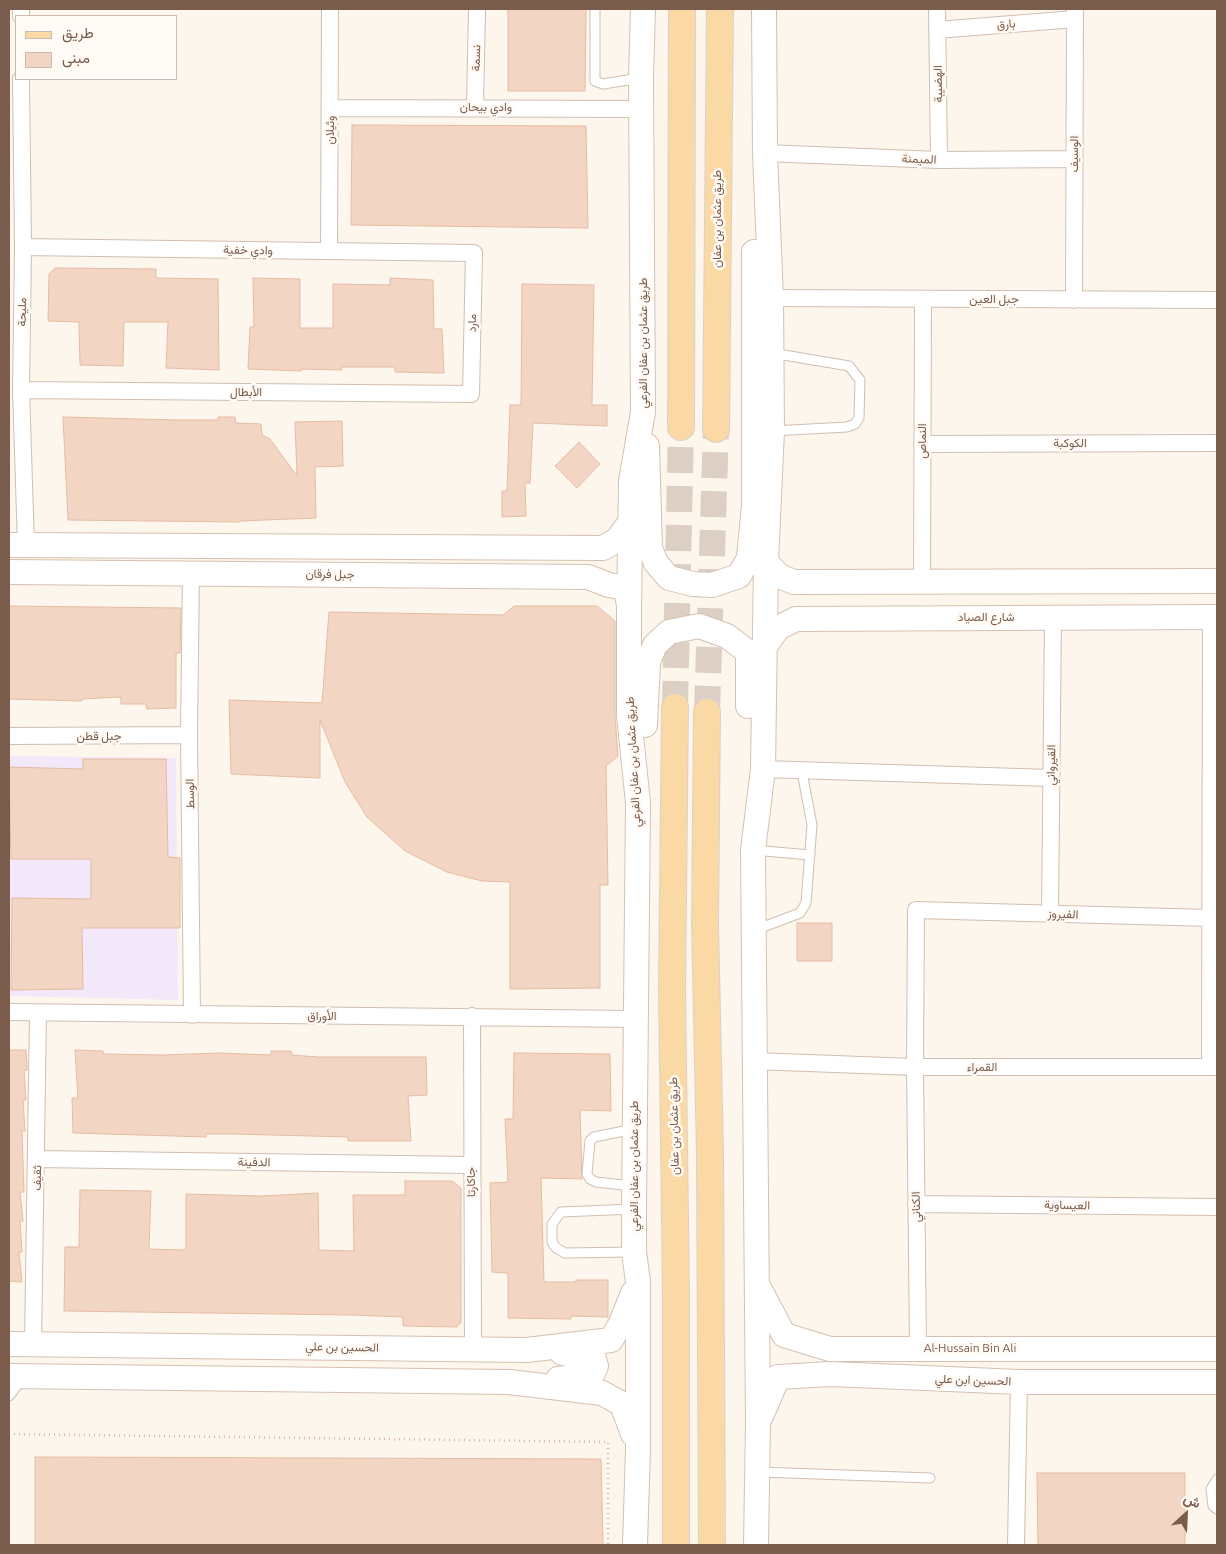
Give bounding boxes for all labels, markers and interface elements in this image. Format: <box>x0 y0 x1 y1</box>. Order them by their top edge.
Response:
legend <box>15 15 178 80</box>
street label: بارق <box>996 16 1016 32</box>
text: طريق <box>62 24 94 41</box>
street label: نسمة <box>469 45 483 71</box>
text: مبنى <box>62 49 90 66</box>
street label: الهضيبة <box>930 65 946 103</box>
street label: وادي بيحان <box>460 100 512 114</box>
street label: وثيلان <box>323 116 337 144</box>
street label: الوسيف <box>1067 136 1081 172</box>
street label: الميمنة <box>901 151 937 167</box>
street label: طريق عثمان بن عفان <box>710 170 724 268</box>
street label: وادي خفية <box>223 242 273 258</box>
street label: طريق عثمان بن عفان الفرعي <box>636 278 650 408</box>
street label: جبل العين <box>969 292 1019 306</box>
street label: مليحة <box>15 297 29 327</box>
street label: مارد <box>465 314 479 332</box>
street label: الأبطال <box>230 385 262 399</box>
street label: النماص <box>915 423 929 459</box>
street label: الكوكبة <box>1053 436 1087 450</box>
street label: جبل فرقان <box>305 566 355 582</box>
street label: شارع الصياد <box>958 610 1014 624</box>
street label: طريق عثمان بن عفان الفرعي <box>622 696 644 828</box>
street label: جبل قطن <box>76 729 122 743</box>
street label: القيرواني <box>1043 744 1059 786</box>
street label: الوسط <box>183 779 197 809</box>
street label: الفيروز <box>1047 906 1079 922</box>
street label: الأوراق <box>307 1009 337 1023</box>
street label: القمراء <box>967 1060 997 1074</box>
street label: طريق عثمان بن عفان <box>666 1077 682 1175</box>
street label: طريق عثمان بن عفان الفرعي <box>627 1101 641 1231</box>
street label: الدفينة <box>238 1155 270 1169</box>
street label: ثقيف <box>30 1165 44 1191</box>
street label: جاكارتا <box>464 1167 478 1197</box>
street label: الكناني <box>909 1191 923 1223</box>
street label: العيساوية <box>1044 1197 1090 1213</box>
street label: الحسين بن علي <box>305 1339 379 1355</box>
street label: Al-Hussain Bin Ali <box>924 1341 1016 1355</box>
street label: الحسين ابن علي <box>935 1371 1011 1389</box>
north arrow <box>1161 1489 1211 1539</box>
text: ش <box>1181 1490 1203 1511</box>

